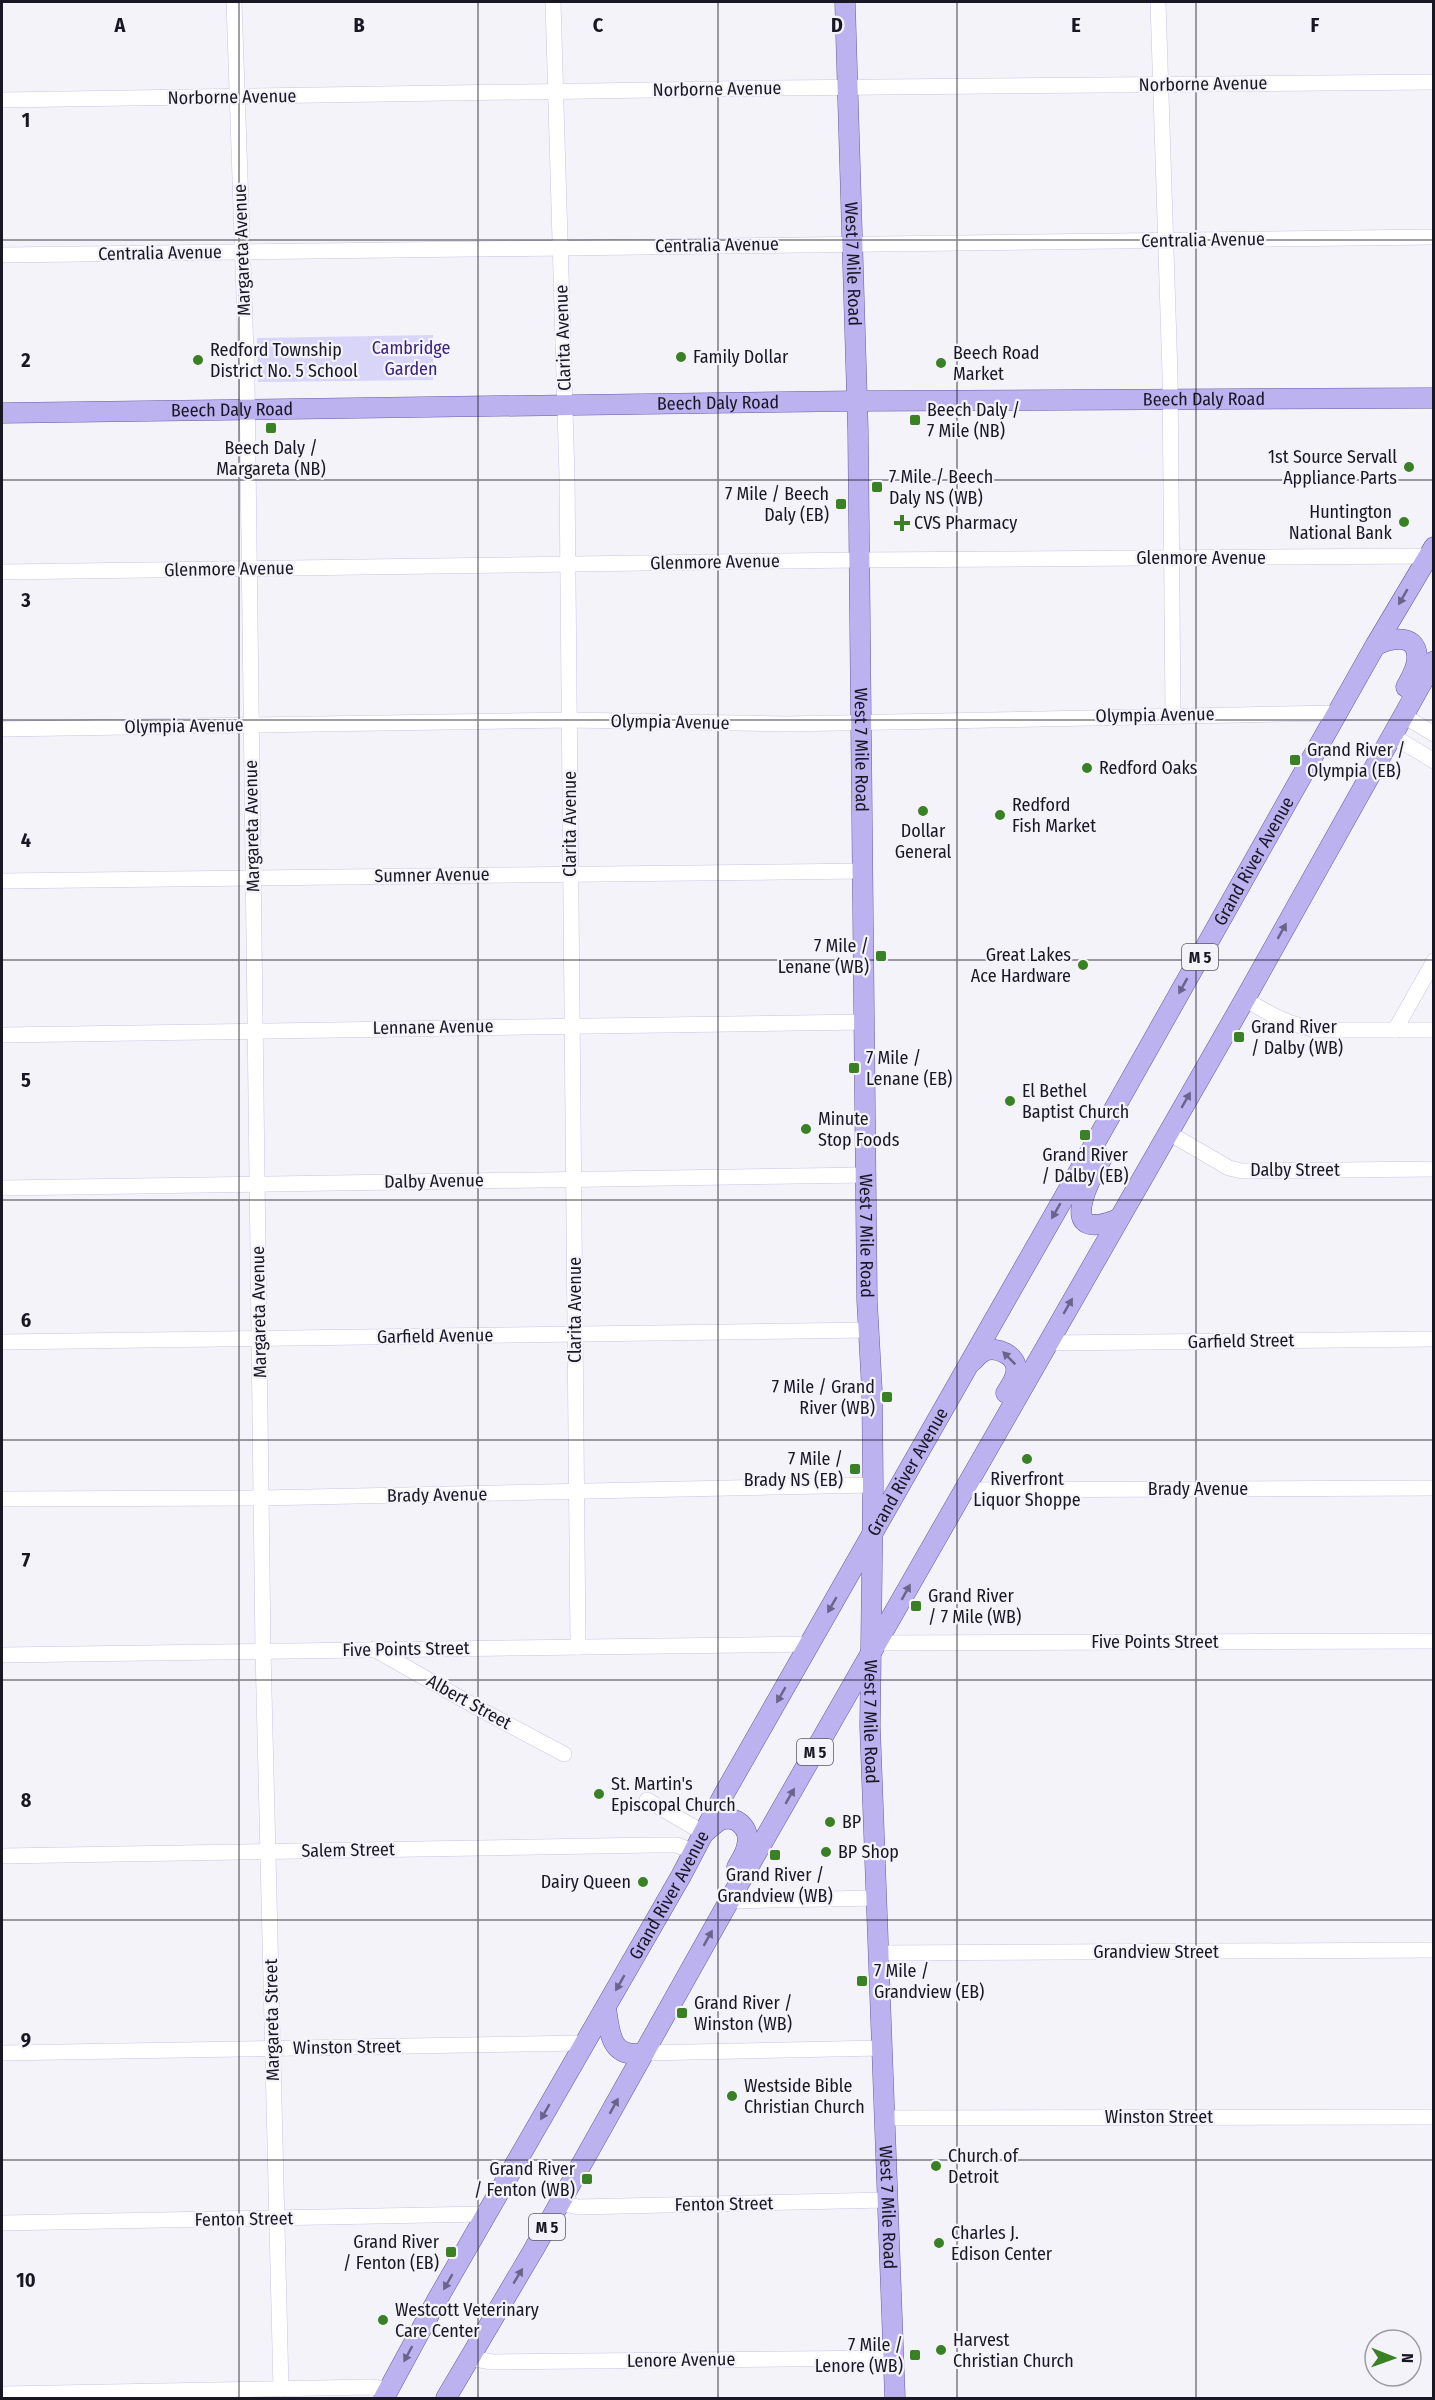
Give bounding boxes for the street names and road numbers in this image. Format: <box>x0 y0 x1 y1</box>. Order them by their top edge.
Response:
street label: Norborne Avenue <box>1138 72 1268 96</box>
street label: Norborne Avenue <box>652 77 782 101</box>
street label: Norborne Avenue <box>167 85 297 109</box>
street label: Margareta Avenue <box>229 183 255 316</box>
street label: West 7 Mile Road <box>840 202 866 326</box>
street label: Centralia Avenue <box>1141 228 1265 252</box>
street label: Centralia Avenue <box>655 233 779 257</box>
street label: Centralia Avenue <box>98 241 222 265</box>
street label: Clarita Avenue <box>550 284 576 391</box>
street label: Beech Daly Road <box>1143 388 1265 411</box>
street label: Beech Daly Road <box>657 391 779 415</box>
street label: Beech Daly Road <box>171 398 293 422</box>
street label: Glenmore Avenue <box>1136 547 1266 569</box>
street label: Glenmore Avenue <box>650 550 780 574</box>
street label: Glenmore Avenue <box>164 557 294 581</box>
street label: West 7 Mile Road <box>850 688 873 812</box>
street label: Olympia Avenue <box>1095 703 1215 727</box>
street label: Olympia Avenue <box>610 710 730 734</box>
street label: Olympia Avenue <box>124 714 244 738</box>
street label: Margareta Avenue <box>240 760 264 892</box>
street label: Clarita Avenue <box>559 771 581 877</box>
street label: Grand River Avenue <box>1209 793 1299 929</box>
street label: Sumner Avenue <box>374 863 490 887</box>
road number: M 5 <box>1182 944 1218 970</box>
street label: Lennane Avenue <box>372 1015 494 1039</box>
street label: Dalby Street <box>1250 1159 1340 1181</box>
street label: Dalby Avenue <box>384 1169 484 1193</box>
street label: West 7 Mile Road <box>855 1174 878 1298</box>
street label: Margareta Avenue <box>247 1246 271 1378</box>
street label: Clarita Avenue <box>564 1257 586 1363</box>
street label: Garfield Avenue <box>377 1324 493 1348</box>
street label: Garfield Street <box>1188 1329 1295 1353</box>
street label: Grand River Avenue <box>862 1404 953 1540</box>
street label: Brady Avenue <box>1148 1478 1248 1500</box>
street label: Brady Avenue <box>387 1483 487 1507</box>
street label: Five Points Street <box>1091 1631 1219 1653</box>
street label: Five Points Street <box>342 1637 470 1661</box>
street label: West 7 Mile Road <box>859 1659 883 1784</box>
street label: Albert Street <box>423 1670 515 1734</box>
road number: M 5 <box>797 1739 833 1765</box>
street label: Grand River Avenue <box>624 1827 714 1964</box>
street label: Salem Street <box>301 1838 395 1862</box>
street label: Grandview Street <box>1093 1941 1219 1963</box>
street label: Margareta Street <box>260 1959 284 2081</box>
street label: Winston Street <box>293 2035 401 2059</box>
street label: Winston Street <box>1105 2106 1213 2128</box>
street label: West 7 Mile Road <box>875 2145 901 2270</box>
street label: Fenton Street <box>674 2192 774 2216</box>
street label: Fenton Street <box>194 2207 294 2231</box>
road number: M 5 <box>529 2214 565 2240</box>
street label: Lenore Avenue <box>627 2348 735 2372</box>

